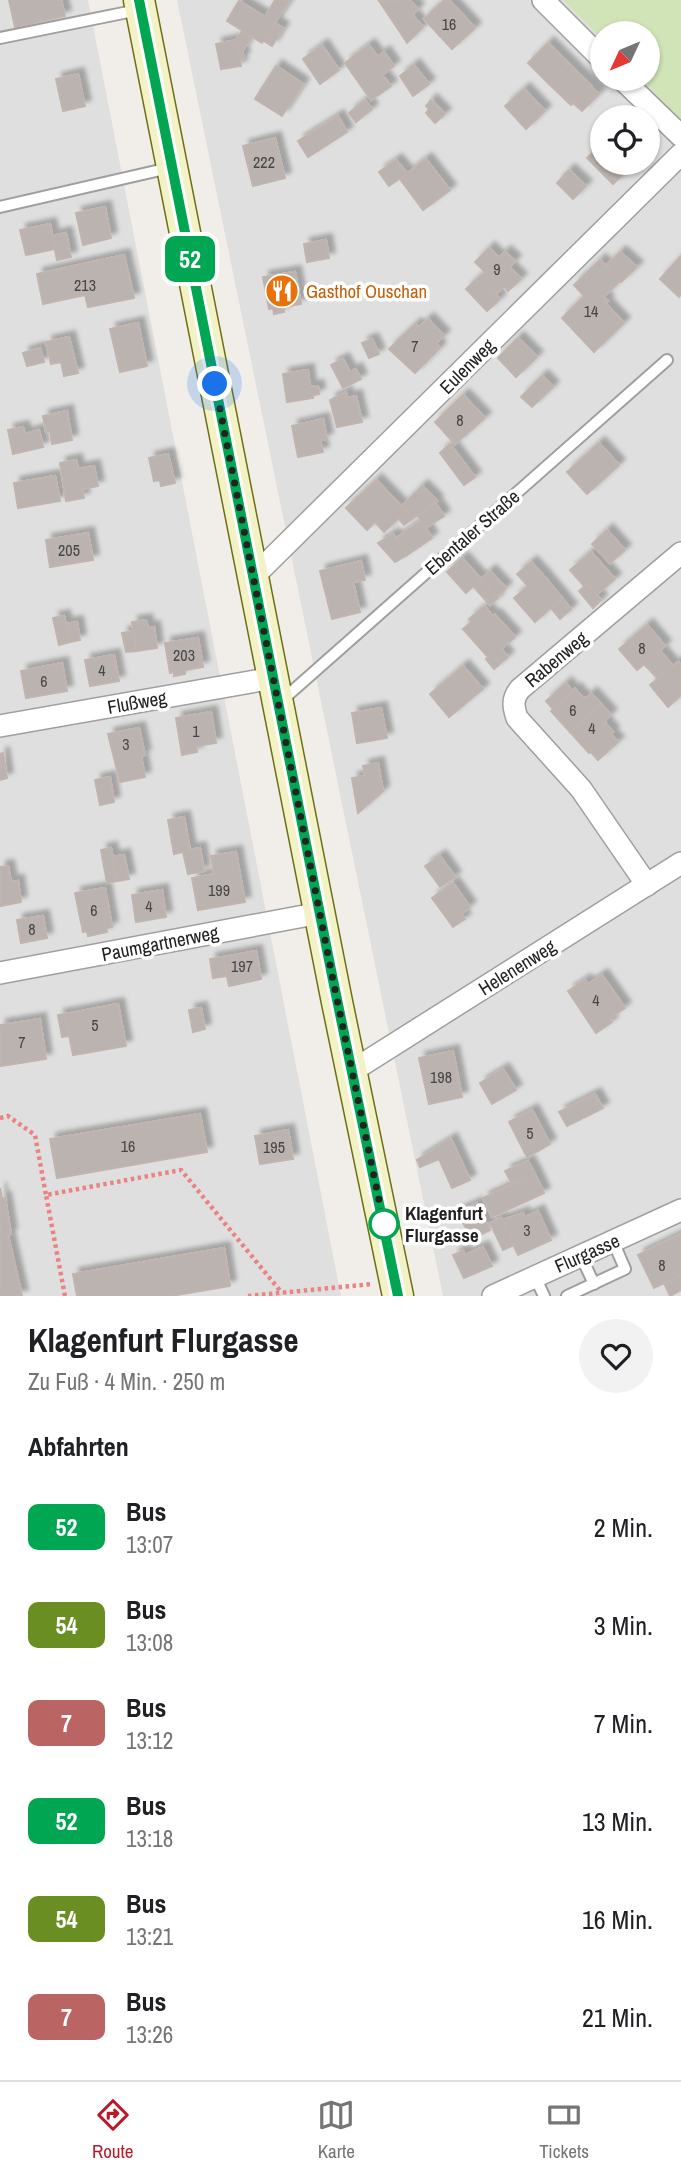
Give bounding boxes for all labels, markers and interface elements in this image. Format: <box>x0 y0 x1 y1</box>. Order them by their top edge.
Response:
house number: 16 <box>442 13 456 35</box>
north arrow <box>590 21 660 91</box>
map controls <box>590 21 660 175</box>
button: locate <box>590 105 660 175</box>
house number: 222 <box>253 151 275 173</box>
line badge: 52 <box>158 236 221 282</box>
text: 52 <box>179 243 201 275</box>
house number: 9 <box>493 258 501 280</box>
restaurant icon: Gasthof Ouschan <box>263 272 301 310</box>
house number: 213 <box>74 274 96 296</box>
place label: Gasthof Ouschan <box>306 278 427 304</box>
house number: 14 <box>584 300 598 322</box>
street label: Eulenweg <box>434 332 501 399</box>
house number: 7 <box>411 335 419 357</box>
your location <box>197 366 232 401</box>
house number: 8 <box>456 409 464 431</box>
street label: Ebentaler Straße <box>419 484 525 580</box>
house number: 205 <box>58 539 80 561</box>
street label: Rabenweg <box>519 625 593 693</box>
house number: 8 <box>638 637 646 659</box>
house number: 203 <box>173 644 195 666</box>
house number: 4 <box>98 659 106 681</box>
house number: 6 <box>40 670 48 692</box>
street label: Flußweg <box>105 684 169 720</box>
house number: 6 <box>569 699 577 721</box>
house number: 4 <box>588 717 596 739</box>
house number: 1 <box>192 720 200 742</box>
house number: 3 <box>122 733 130 755</box>
house number: 199 <box>208 879 230 901</box>
house number: 4 <box>145 895 153 917</box>
house number: 6 <box>90 899 98 921</box>
house number: 8 <box>28 918 36 940</box>
street label: Paumgartnerweg <box>99 919 221 967</box>
street label: Helenenweg <box>473 933 561 1001</box>
house number: 197 <box>231 955 253 977</box>
house number: 4 <box>592 989 600 1011</box>
house number: 5 <box>91 1014 99 1036</box>
house number: 7 <box>18 1031 26 1053</box>
house number: 198 <box>430 1066 452 1088</box>
house number: 5 <box>526 1122 534 1144</box>
house number: 16 <box>121 1135 135 1157</box>
house number: 195 <box>263 1136 285 1158</box>
place label: Klagenfurt Flurgasse <box>405 1200 483 1248</box>
marker: Klagenfurt Flurgasse <box>369 1209 399 1239</box>
house number: 3 <box>523 1219 531 1241</box>
street label: Flurgasse <box>550 1227 624 1279</box>
house number: 8 <box>658 1254 666 1276</box>
text: Klagenfurt Flurgasse <box>28 1318 299 1362</box>
button: heart <box>579 1319 653 1393</box>
text: Zu Fuß · 4 Min. · 250 m <box>28 1366 225 1397</box>
text: Abfahrten <box>28 1429 129 1464</box>
text: Bus <box>126 1494 166 1529</box>
text: 2 Min. <box>594 1510 653 1545</box>
text: 52 <box>56 1511 77 1543</box>
text: 13:07 <box>126 1529 173 1560</box>
text: Bus <box>126 1592 166 1627</box>
text: 3 Min. <box>594 1608 653 1643</box>
text: 54 <box>56 1609 77 1641</box>
text: 13:08 <box>126 1627 173 1658</box>
text: Bus <box>126 1690 166 1725</box>
text: 7 Min. <box>594 1706 653 1741</box>
text: 7 <box>61 1707 72 1739</box>
text: 13:12 <box>126 1725 173 1756</box>
text: Bus <box>126 1788 166 1823</box>
text: 13 Min. <box>582 1804 653 1839</box>
text: 52 <box>56 1805 77 1837</box>
text: 13:18 <box>126 1823 173 1854</box>
text: Bus <box>126 1886 166 1921</box>
text: 16 Min. <box>582 1902 653 1937</box>
text: 54 <box>56 1903 77 1935</box>
text: 13:21 <box>126 1921 173 1952</box>
text: Bus <box>126 1984 166 2019</box>
text: 21 Min. <box>582 2000 653 2035</box>
text: 7 <box>61 2001 72 2033</box>
text: 13:26 <box>126 2019 173 2050</box>
tab: Route <box>92 2096 134 2164</box>
tab: Karte <box>317 2096 355 2164</box>
tab: Tickets <box>539 2096 589 2164</box>

